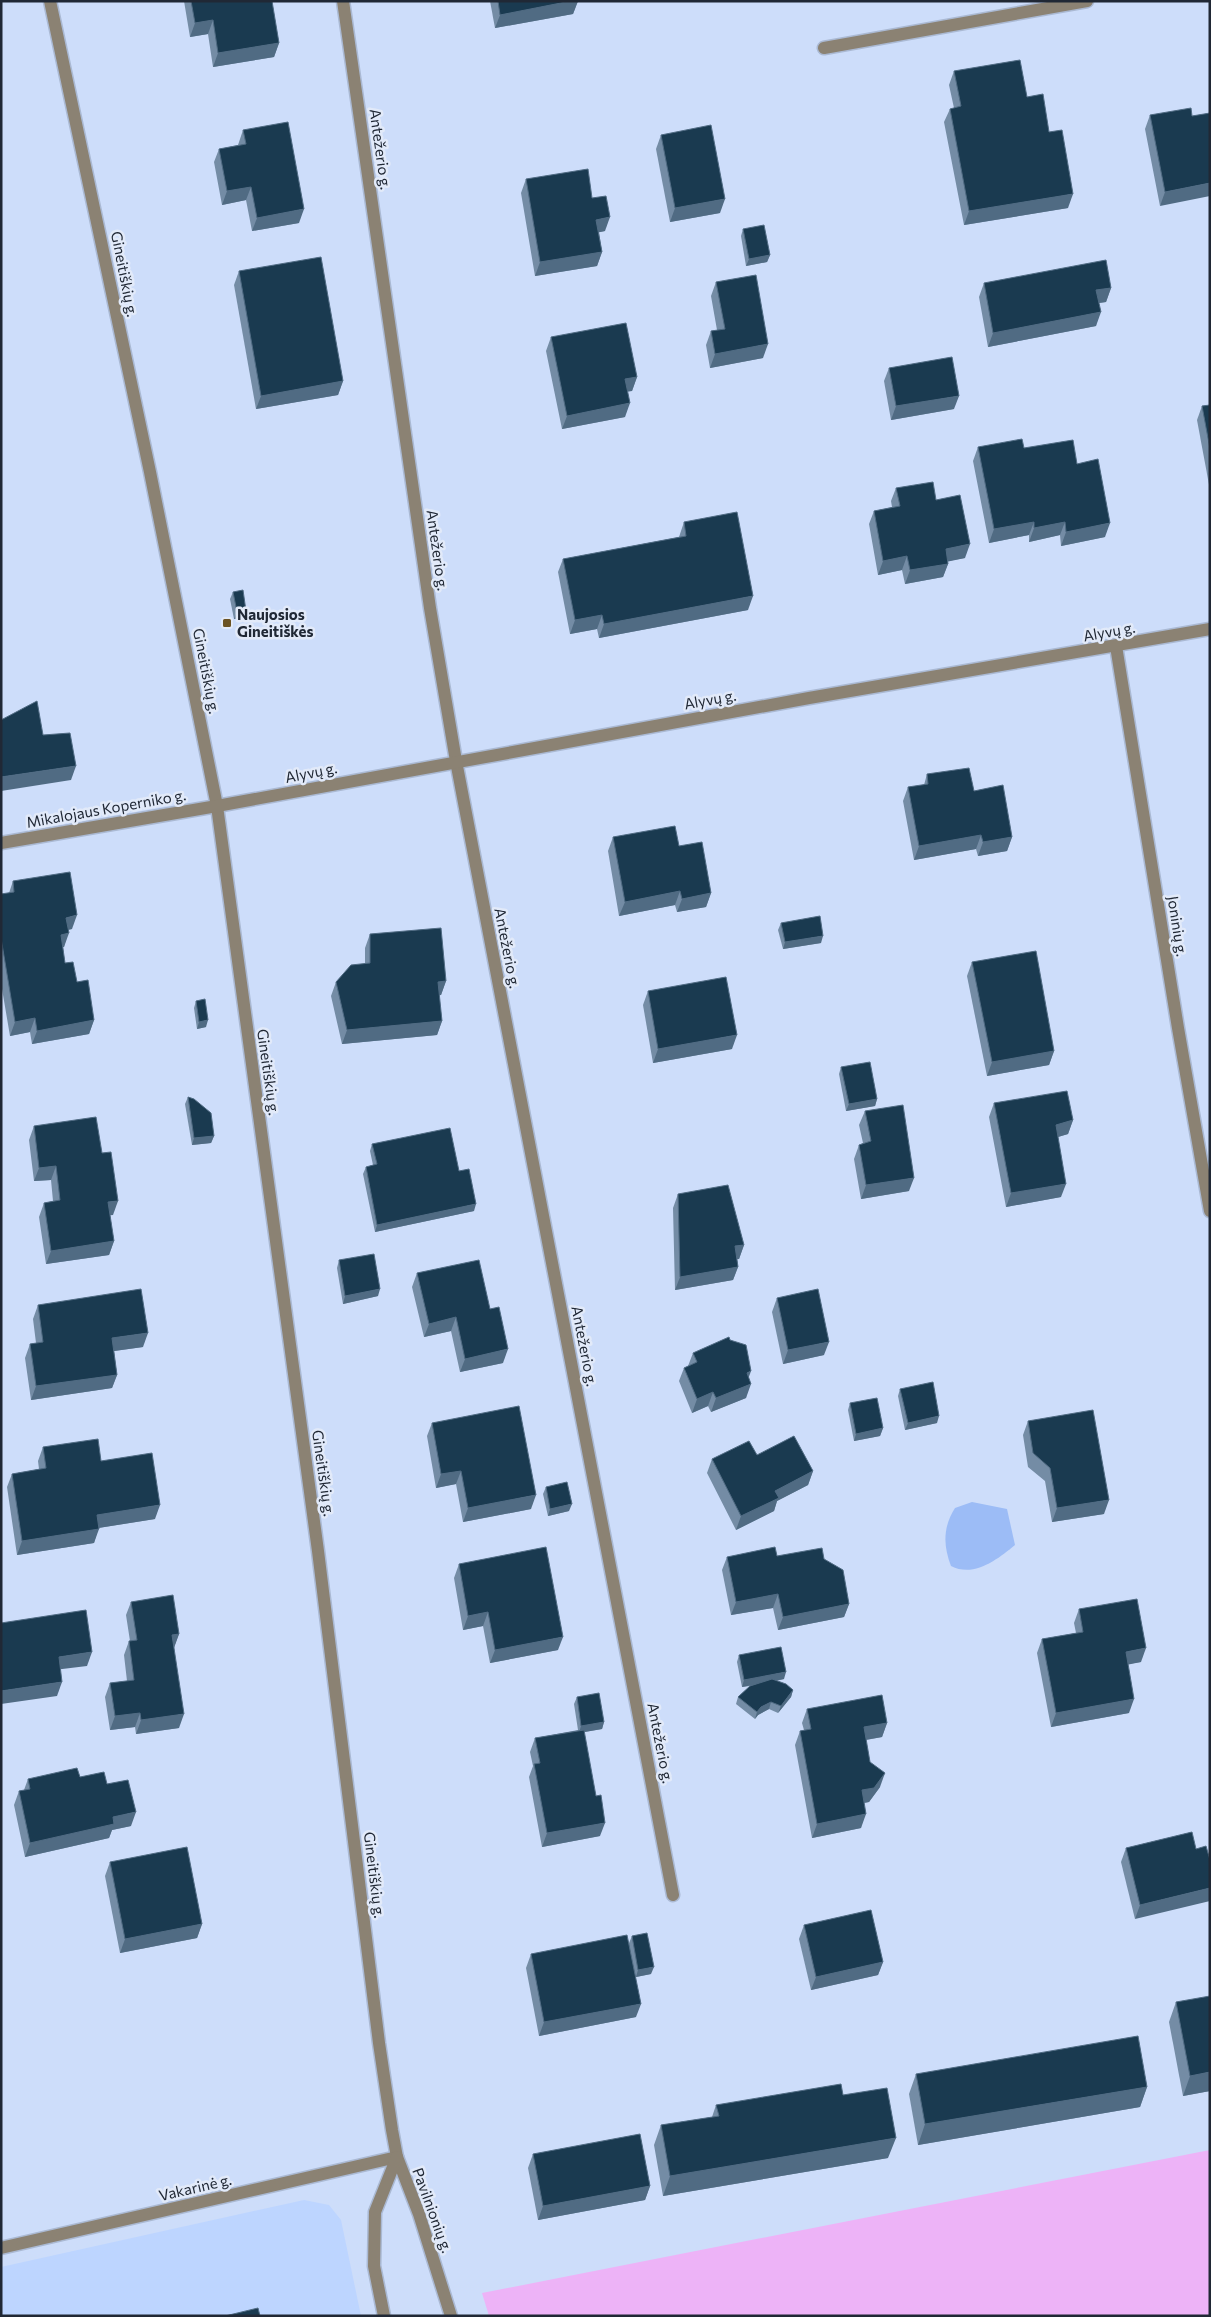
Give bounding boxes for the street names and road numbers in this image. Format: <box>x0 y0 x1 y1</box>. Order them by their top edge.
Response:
street label: Antežerio g. <box>366 107 396 191</box>
street label: Gineitiškių g. <box>108 230 142 318</box>
street label: Antežerio g. <box>423 508 453 592</box>
street label: Alyvų g. <box>1082 618 1136 644</box>
street label: Gineitiškių g. <box>190 627 224 715</box>
street label: Alyvų g. <box>683 686 737 712</box>
street label: Alyvų g. <box>283 758 339 786</box>
street label: Mikalojaus Koperniko g. <box>25 785 187 831</box>
street label: Joninių g. <box>1164 894 1192 958</box>
street label: Antežerio g. <box>491 906 525 990</box>
street label: Gineitiškių g. <box>254 1028 284 1116</box>
street label: Antežerio g. <box>568 1304 602 1388</box>
street label: Gineitiškių g. <box>309 1429 339 1517</box>
street label: Antežerio g. <box>644 1701 678 1785</box>
street label: Gineitiškių g. <box>361 1831 389 1919</box>
street label: Pavilnionių g. <box>409 2165 457 2255</box>
street label: Vakarinė g. <box>157 2170 233 2204</box>

